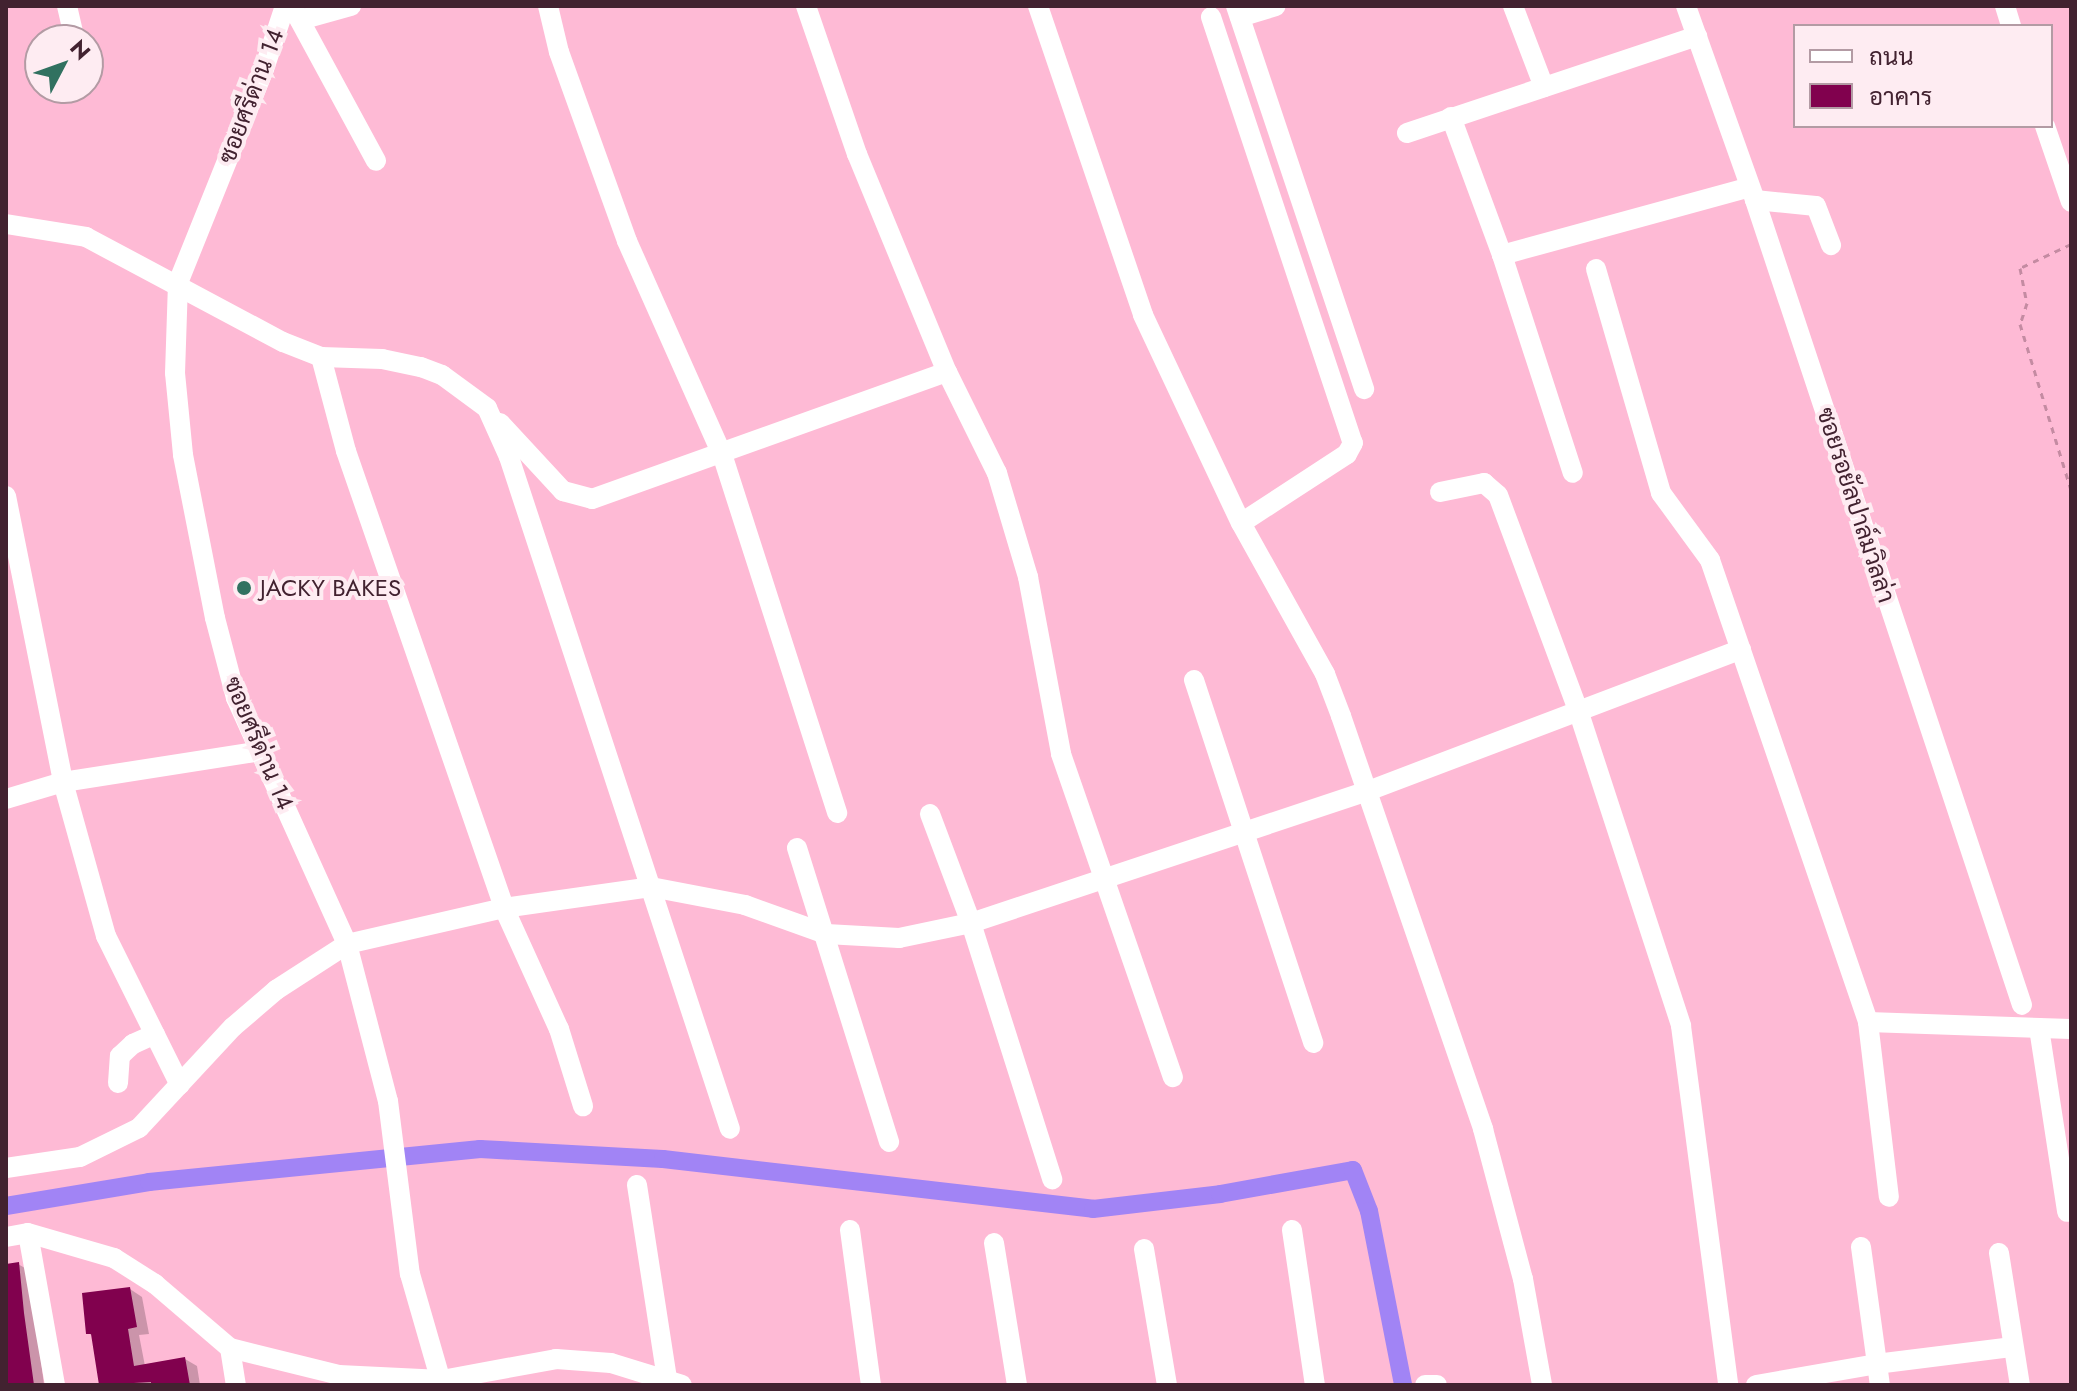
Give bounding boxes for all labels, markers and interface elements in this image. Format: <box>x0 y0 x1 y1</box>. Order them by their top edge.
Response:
north arrow <box>24 24 104 104</box>
legend <box>1793 24 2053 128</box>
street label: ซอยศรีด่าน 14 <box>212 25 290 167</box>
text: N <box>63 32 98 67</box>
text: ถนน <box>1869 39 1914 74</box>
text: อาคาร <box>1869 79 1932 114</box>
street label: ซอยรอยัลปาล์มวิลล่า <box>1811 404 1901 606</box>
place label: JACKY BAKES <box>260 574 401 602</box>
marker: JACKY BAKES <box>235 579 253 597</box>
street label: ซอยศรีด่าน 14 <box>218 672 300 814</box>

